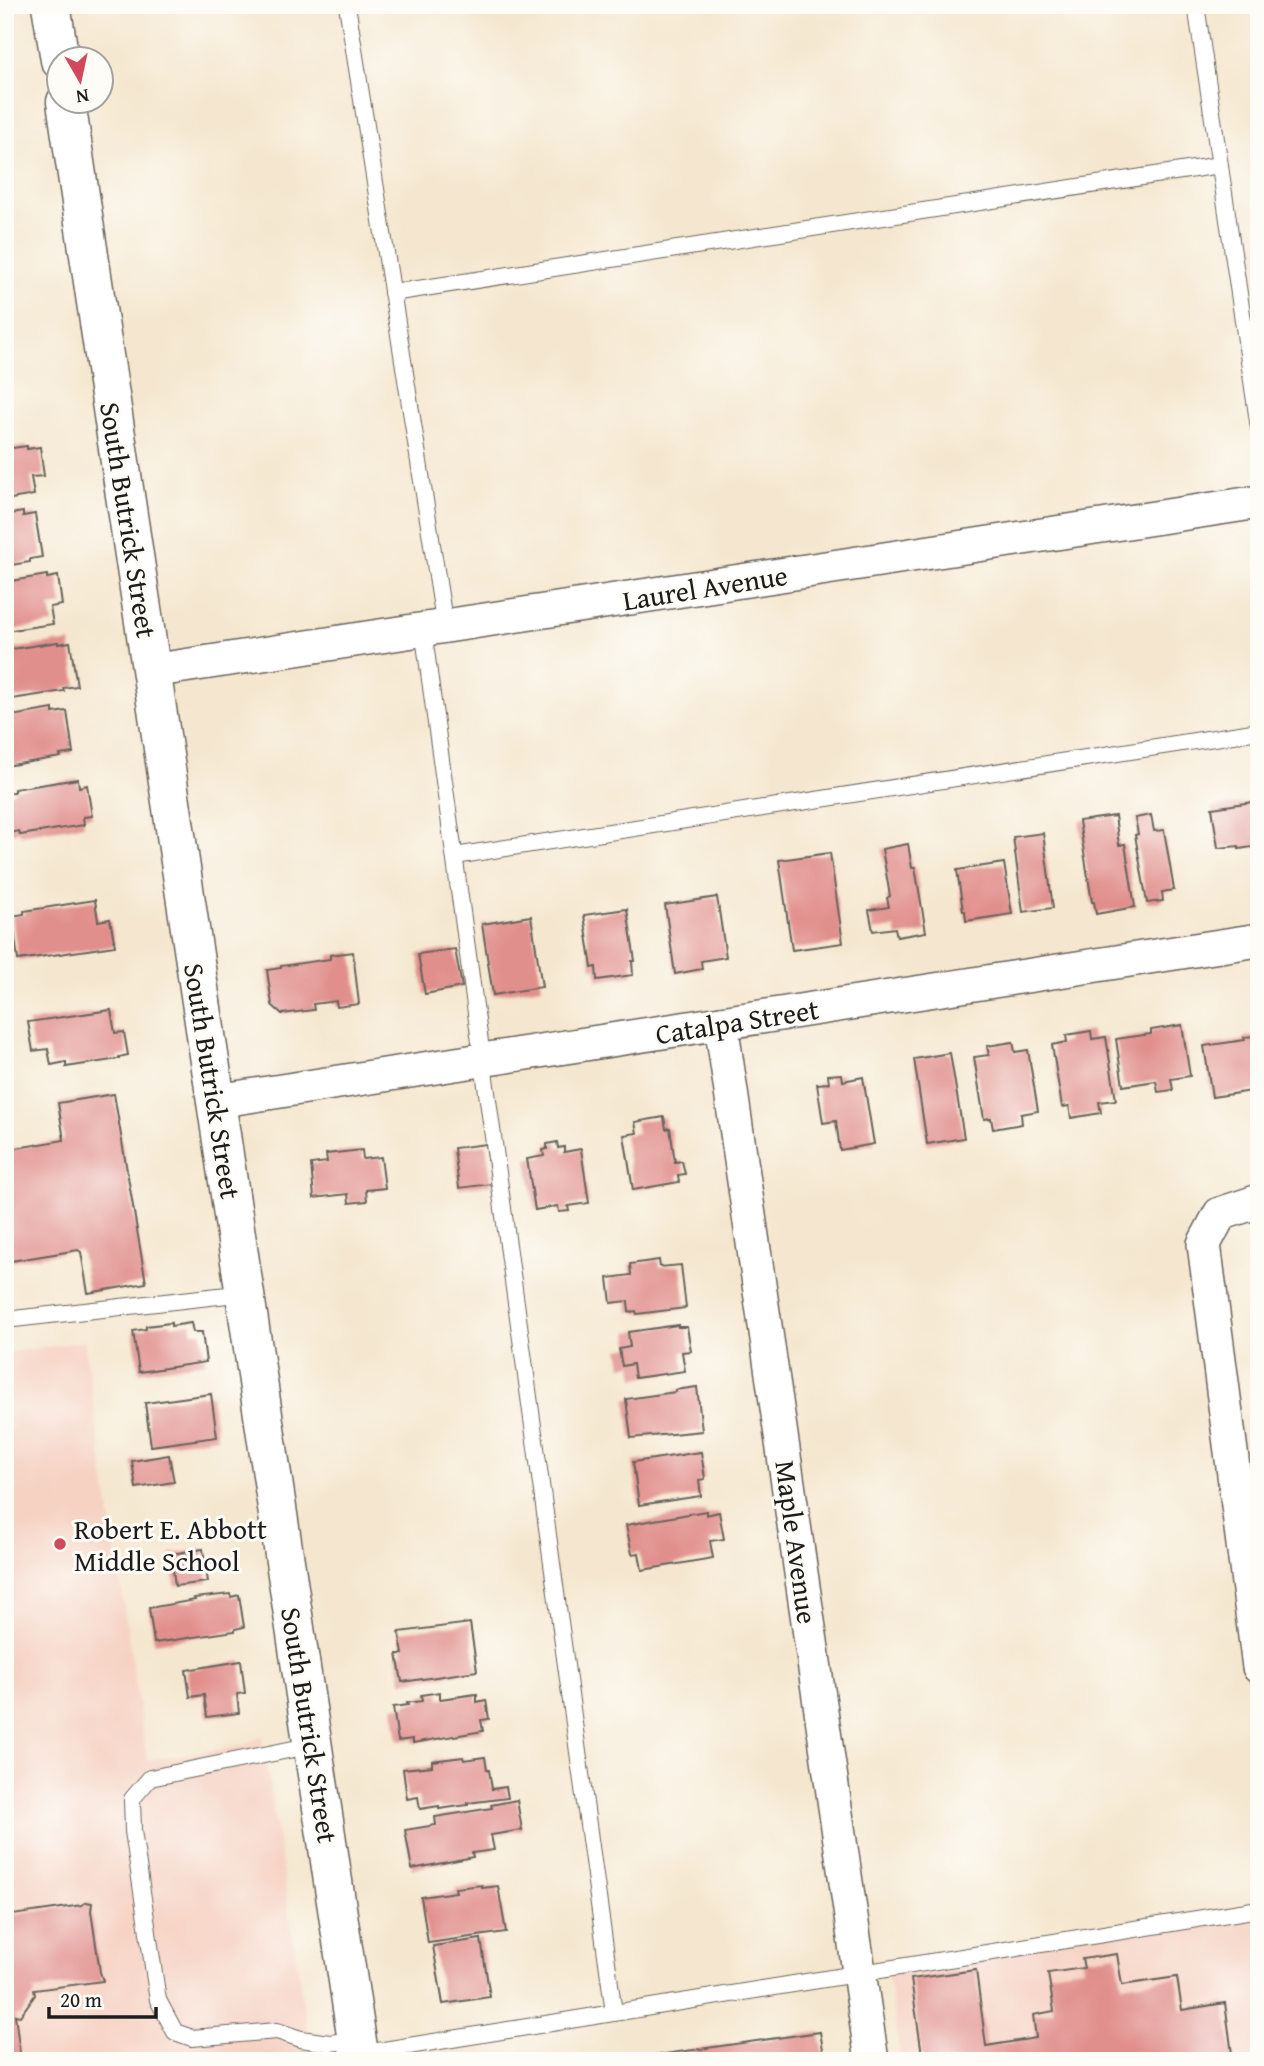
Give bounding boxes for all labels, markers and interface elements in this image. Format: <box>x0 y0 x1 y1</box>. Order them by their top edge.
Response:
north arrow <box>46 46 116 116</box>
text: N <box>74 82 91 112</box>
street label: South Butrick Street <box>90 399 168 641</box>
street label: Laurel Avenue <box>620 554 790 620</box>
street label: South Butrick Street <box>174 960 252 1202</box>
street label: Catalpa Street <box>652 988 822 1054</box>
street label: Maple Avenue <box>765 1458 829 1626</box>
place label: Robert E. Abbott Middle School <box>74 1508 267 1581</box>
marker: Robert E. Abbott Middle School <box>52 1536 68 1552</box>
street label: South Butrick Street <box>271 1604 349 1846</box>
scale bar <box>49 1975 156 2019</box>
text: 20 m <box>60 1984 102 2015</box>

